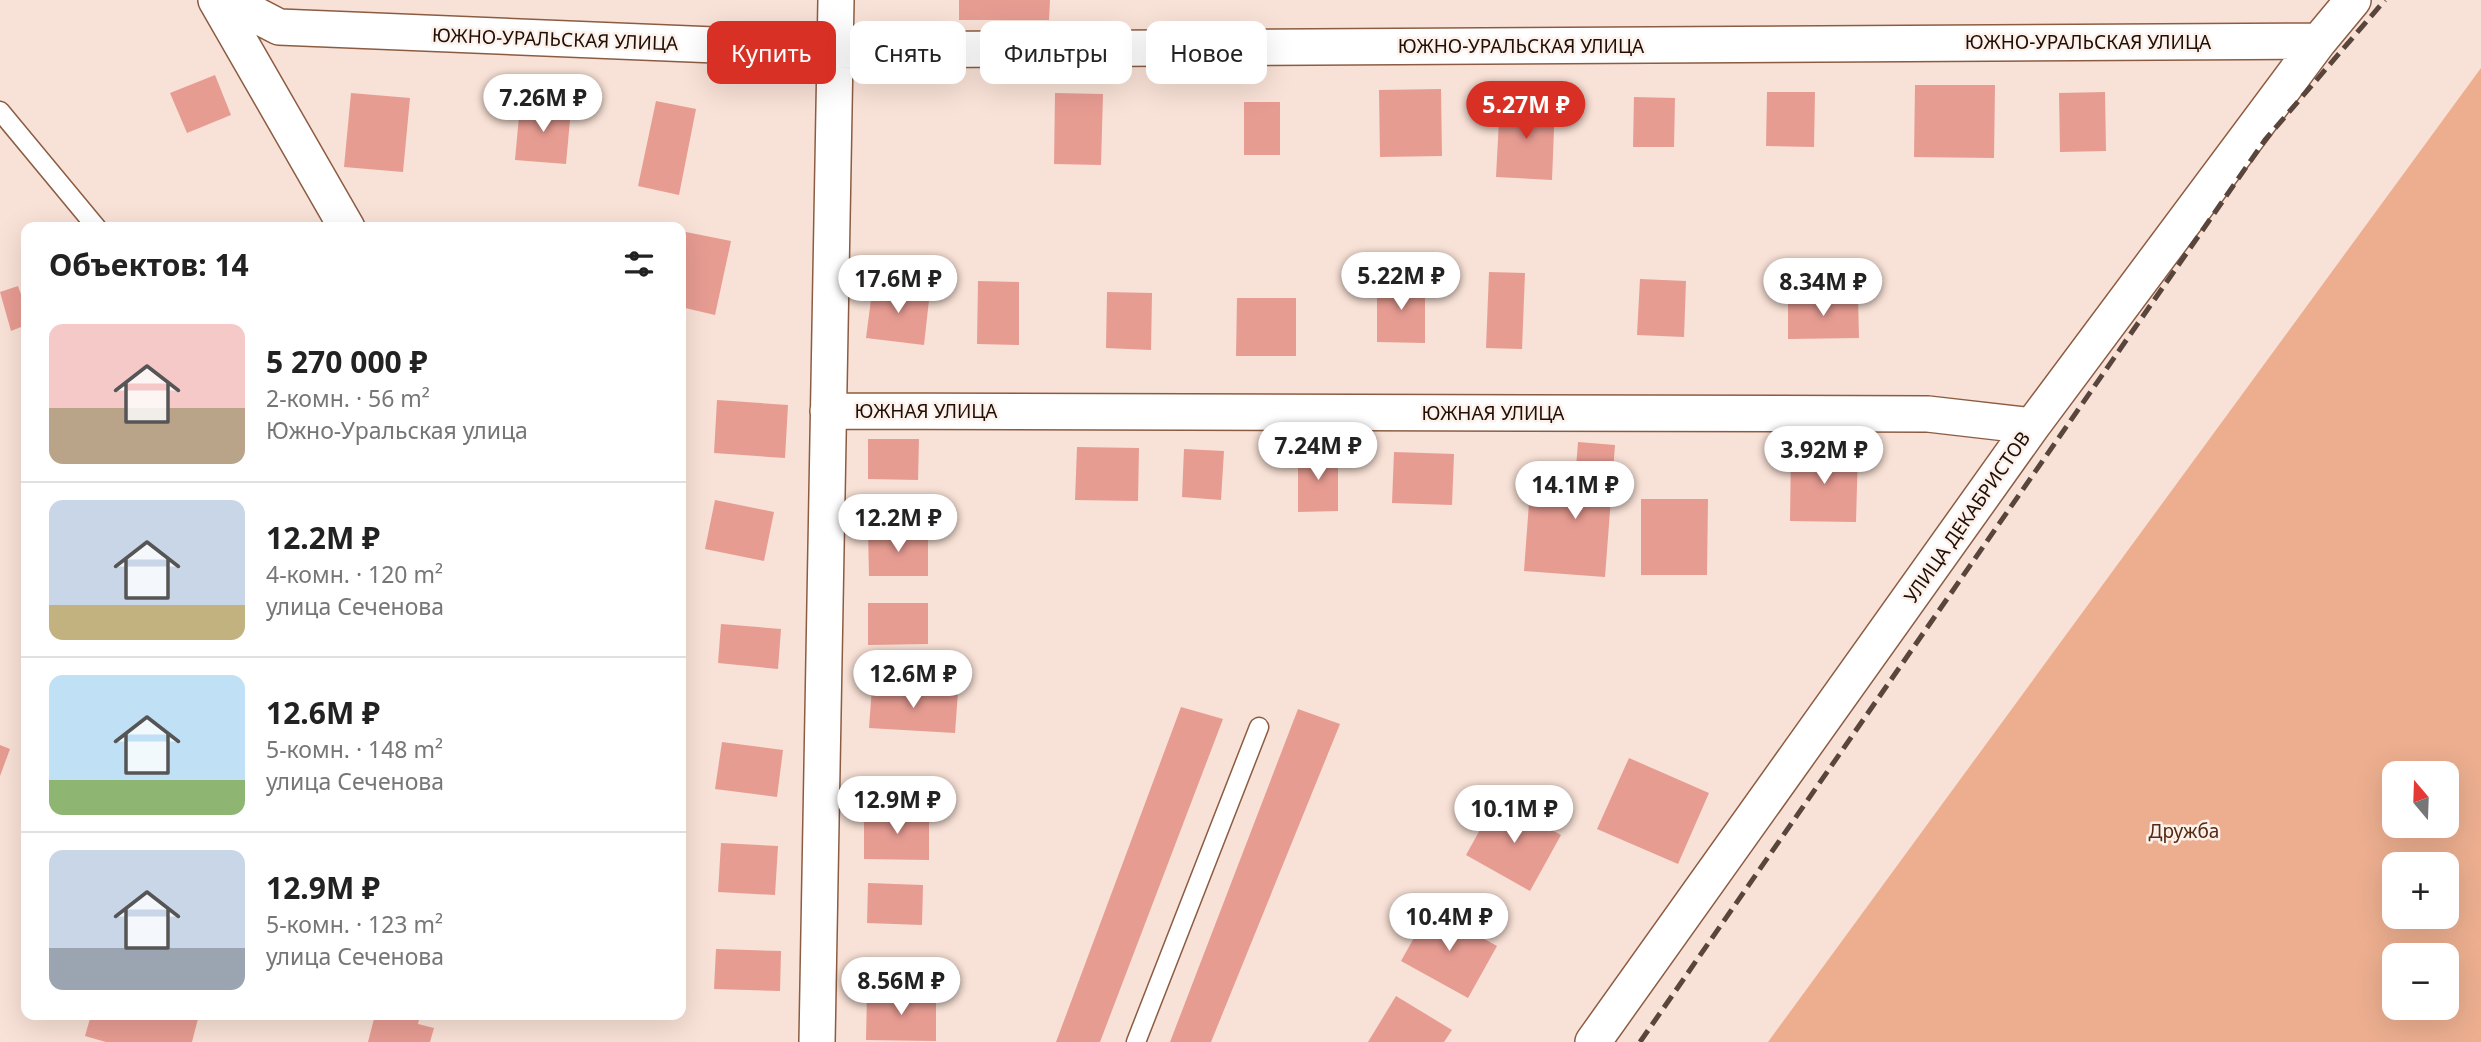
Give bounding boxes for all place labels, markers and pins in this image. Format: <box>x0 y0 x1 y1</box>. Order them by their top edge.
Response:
pin: 7.26M ₽ <box>478 74 608 134</box>
pin: 5.27M ₽ <box>1461 82 1591 141</box>
pin: 5.22M ₽ <box>1336 252 1466 312</box>
pin: 17.6M ₽ <box>833 256 963 315</box>
pin: 8.34M ₽ <box>1758 258 1888 318</box>
pin: 7.24M ₽ <box>1253 422 1383 482</box>
pin: 3.92M ₽ <box>1759 426 1889 486</box>
pin: 14.1M ₽ <box>1510 462 1640 521</box>
pin: 12.2M ₽ <box>833 494 963 554</box>
pin: 12.6M ₽ <box>848 650 978 710</box>
pin: 12.9M ₽ <box>832 776 962 836</box>
pin: 10.1M ₽ <box>1449 786 1579 845</box>
pin: 10.4M ₽ <box>1384 894 1514 953</box>
pin: 8.56M ₽ <box>836 958 966 1017</box>

